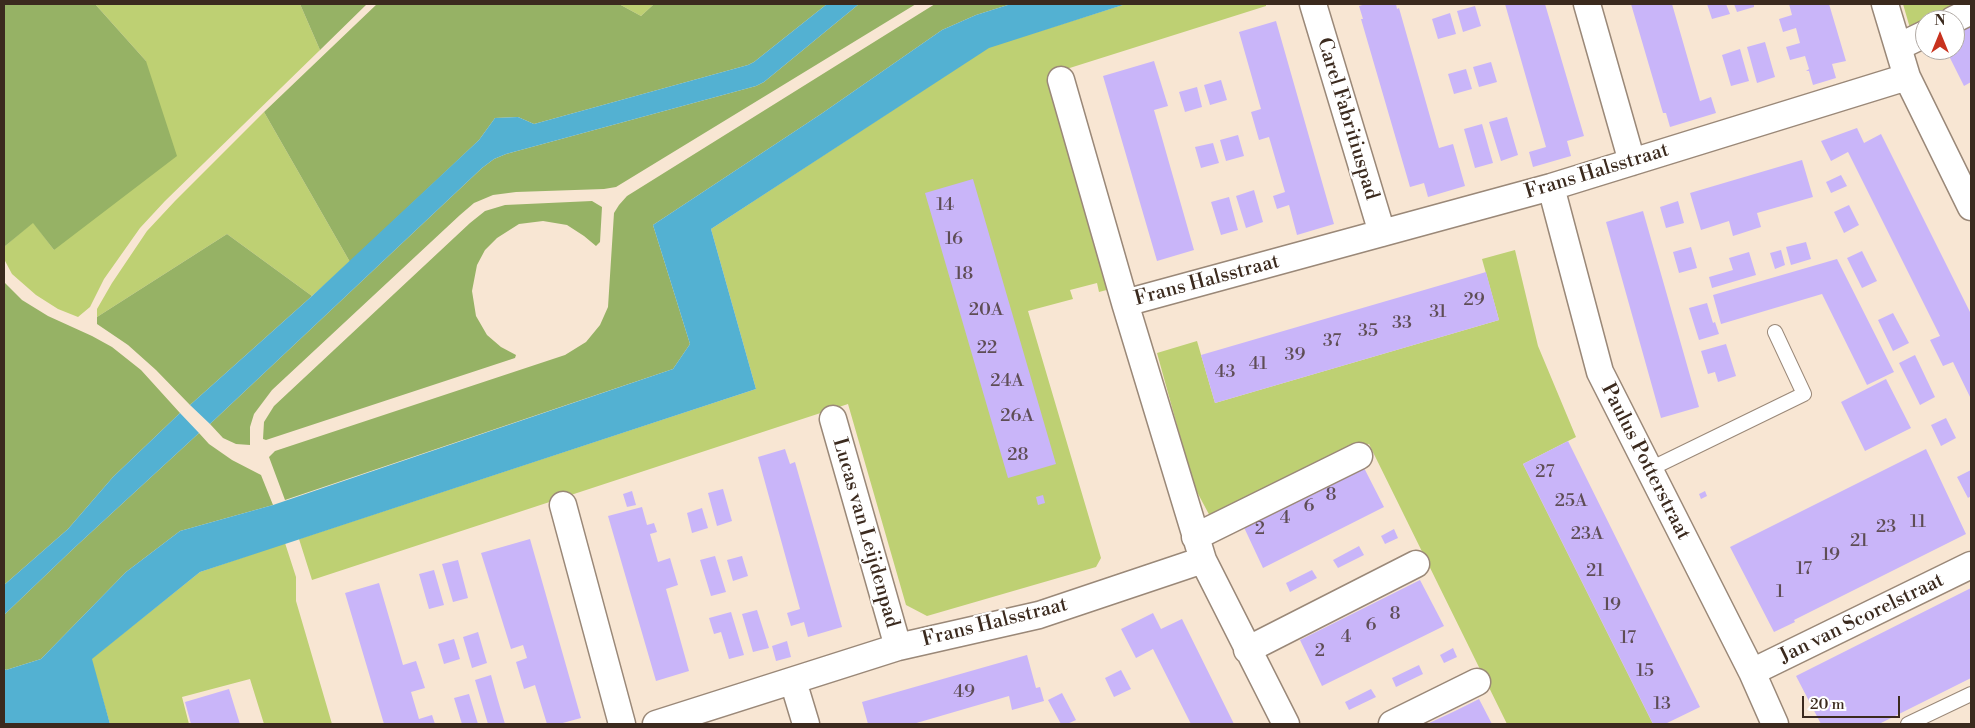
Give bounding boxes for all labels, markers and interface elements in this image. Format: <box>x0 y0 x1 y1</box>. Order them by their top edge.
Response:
north arrow <box>1915 10 1965 60</box>
text: N <box>1934 12 1946 30</box>
street label: Carel Fabritiuspad <box>1311 35 1383 203</box>
street label: Frans Halsstraat <box>1522 139 1672 205</box>
house number: 14 <box>936 195 954 217</box>
house number: 16 <box>945 229 963 251</box>
street label: Frans Halsstraat <box>1132 250 1282 312</box>
house number: 18 <box>955 264 973 286</box>
house number: 29 <box>1463 290 1485 312</box>
house number: 20A <box>969 300 1003 322</box>
house number: 31 <box>1429 302 1447 324</box>
house number: 33 <box>1392 313 1412 335</box>
house number: 35 <box>1358 321 1378 343</box>
house number: 37 <box>1323 331 1341 353</box>
house number: 22 <box>977 338 997 360</box>
house number: 39 <box>1285 345 1305 367</box>
house number: 41 <box>1249 354 1267 376</box>
house number: 43 <box>1215 362 1235 384</box>
house number: 24A <box>990 371 1024 393</box>
street label: Paulus Potterstraat <box>1595 380 1695 544</box>
house number: 26A <box>1000 406 1034 428</box>
street label: Lucas van Leijdenpad <box>826 435 904 631</box>
house number: 28 <box>1007 445 1029 467</box>
house number: 27 <box>1535 462 1555 484</box>
house number: 8 <box>1325 485 1337 507</box>
house number: 25A <box>1555 491 1587 513</box>
house number: 6 <box>1304 496 1314 518</box>
house number: 4 <box>1280 508 1290 530</box>
house number: 11 <box>1910 512 1926 534</box>
house number: 23 <box>1876 517 1896 539</box>
house number: 2 <box>1255 519 1265 541</box>
house number: 23A <box>1571 524 1603 546</box>
house number: 21 <box>1850 531 1868 553</box>
house number: 19 <box>1822 545 1840 567</box>
house number: 17 <box>1796 559 1812 581</box>
house number: 21 <box>1586 561 1604 583</box>
street label: Jan van Scorelstraat <box>1776 569 1948 669</box>
house number: 1 <box>1776 582 1784 604</box>
street label: Frans Halsstraat <box>920 593 1070 653</box>
house number: 19 <box>1603 595 1621 617</box>
house number: 8 <box>1389 604 1401 626</box>
house number: 6 <box>1366 615 1376 637</box>
house number: 4 <box>1341 627 1351 649</box>
house number: 17 <box>1620 628 1636 650</box>
house number: 2 <box>1315 641 1325 663</box>
house number: 15 <box>1636 661 1654 683</box>
house number: 49 <box>953 682 975 704</box>
scale bar <box>1805 686 1902 718</box>
house number: 13 <box>1653 694 1671 716</box>
text: 20 m <box>1810 695 1845 714</box>

